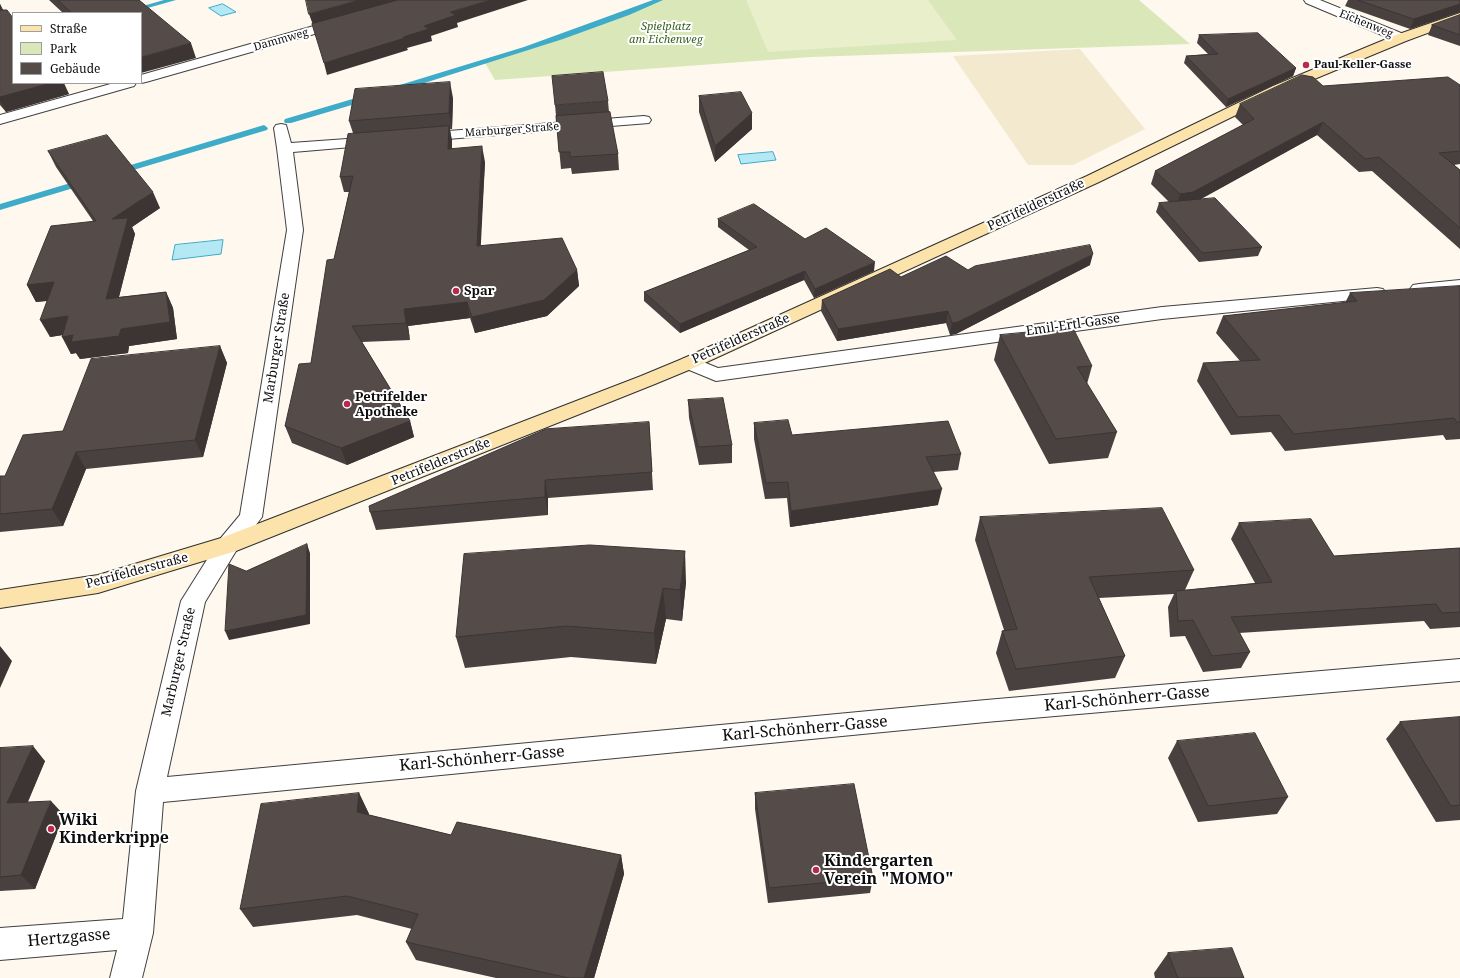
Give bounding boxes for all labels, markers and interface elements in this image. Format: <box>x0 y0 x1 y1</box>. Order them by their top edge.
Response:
street label: Eichenweg <box>1337 7 1395 41</box>
legend <box>12 12 142 84</box>
text: Straße <box>50 20 87 37</box>
park label: Spielplatz am Eichenweg <box>629 20 703 46</box>
street label: Dammweg <box>252 26 310 54</box>
text: Park <box>50 40 77 57</box>
place label: Paul-Keller-Gasse <box>1314 58 1412 72</box>
text: Gebäude <box>50 60 101 77</box>
marker: Paul-Keller-Gasse <box>1301 60 1311 70</box>
street label: Marburger Straße <box>464 120 560 140</box>
street label: Petrifelderstraße <box>985 176 1087 234</box>
place label: Spar <box>464 283 495 299</box>
marker: Spar <box>451 286 461 296</box>
street label: Marburger Straße <box>261 292 293 404</box>
street label: Petrifelderstraße <box>690 310 792 368</box>
street label: Emil-Ertl-Gasse <box>1025 311 1121 339</box>
place label: Petrifelder Apotheke <box>355 389 427 420</box>
marker: Petrifelder Apotheke <box>342 399 352 409</box>
street label: Petrifelderstraße <box>389 435 493 489</box>
street label: Petrifelderstraße <box>84 550 190 592</box>
street label: Marburger Straße <box>159 606 199 718</box>
street label: Karl-Schönherr-Gasse <box>1043 682 1211 716</box>
street label: Karl-Schönherr-Gasse <box>721 712 889 746</box>
street label: Karl-Schönherr-Gasse <box>398 742 566 776</box>
place label: Wiki Kinderkrippe <box>59 810 169 848</box>
marker: Wiki Kinderkrippe <box>46 824 56 834</box>
place label: Kindergarten Verein "MOMO" <box>824 851 953 889</box>
marker: Kindergarten Verein "MOMO" <box>811 865 821 875</box>
street label: Hertzgasse <box>27 925 111 951</box>

